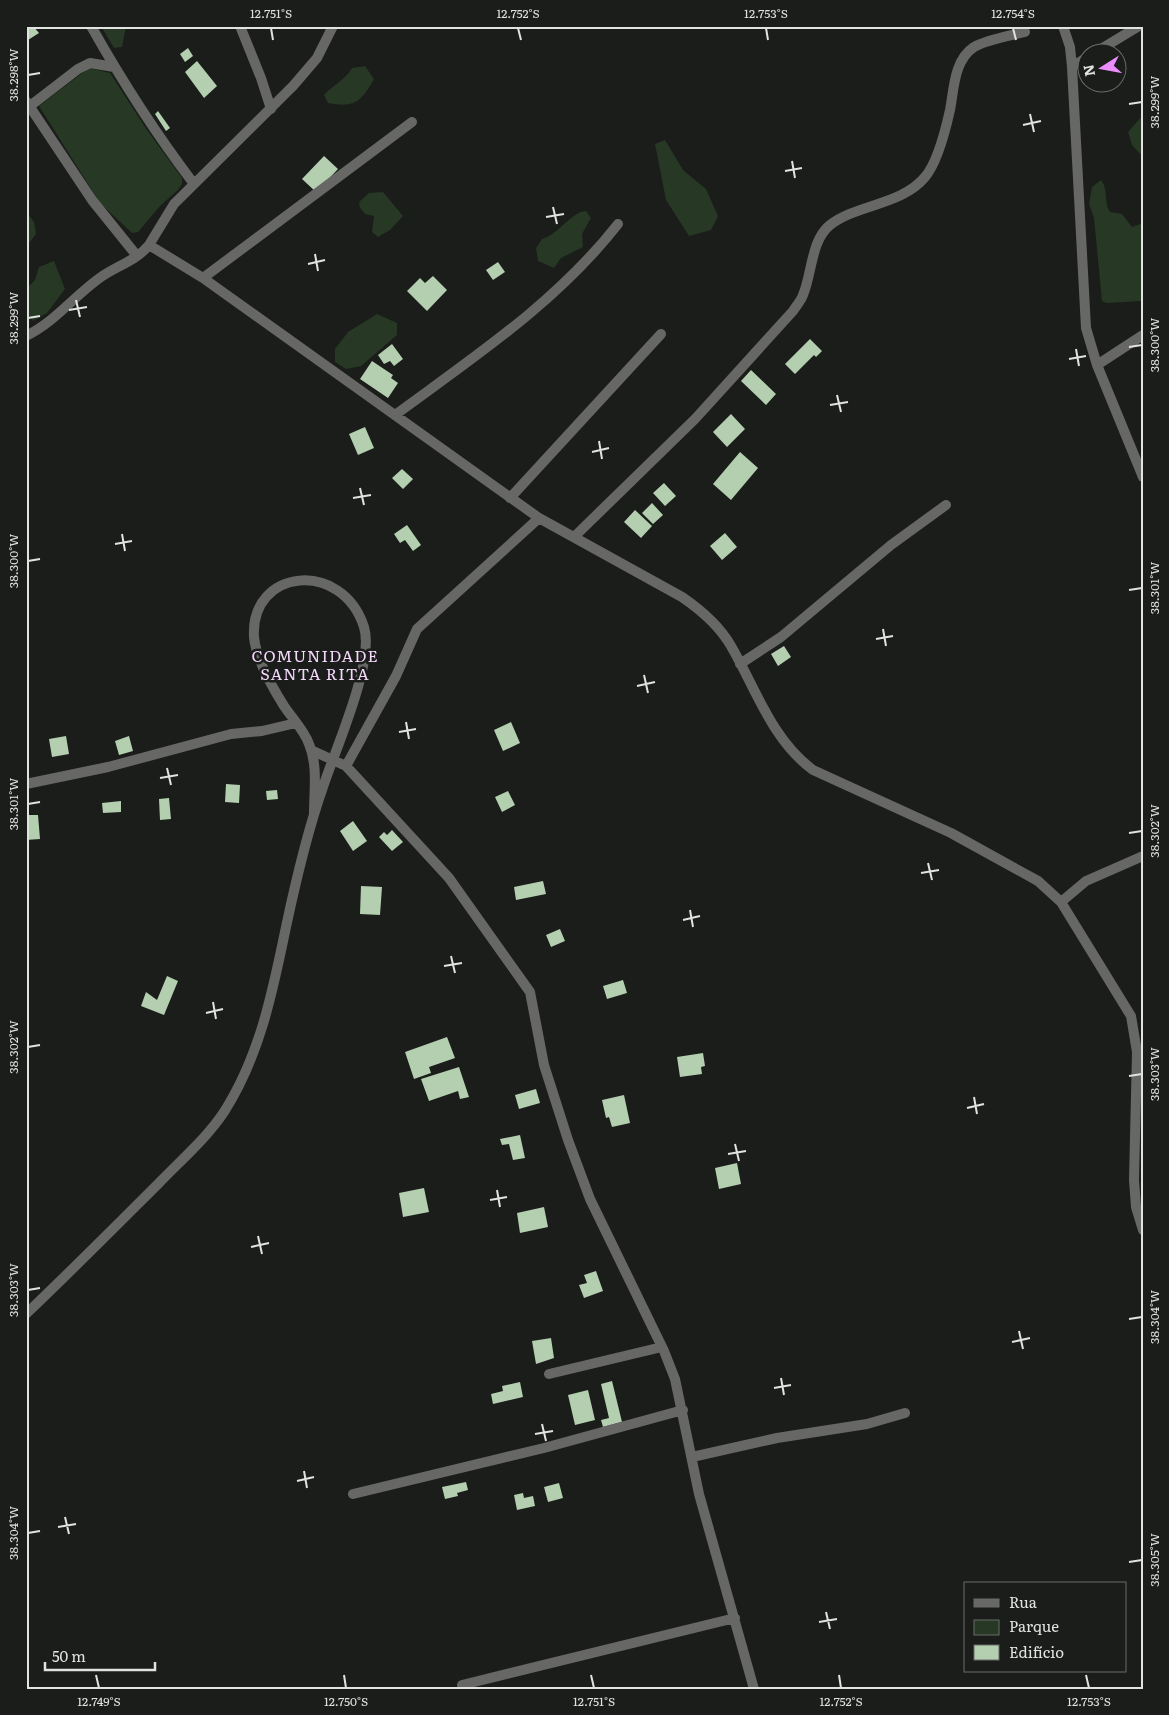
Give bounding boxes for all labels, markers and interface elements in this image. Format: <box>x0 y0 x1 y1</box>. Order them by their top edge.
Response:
text: 12.751°S <box>250 4 292 22</box>
text: 12.752°S <box>496 4 540 22</box>
text: 12.753°S <box>744 4 788 22</box>
text: 12.754°S <box>991 4 1035 22</box>
north arrow <box>1076 42 1126 92</box>
text: 38.298°W <box>4 48 22 102</box>
text: N <box>1077 63 1099 78</box>
text: 38.299°W <box>1145 76 1163 128</box>
text: 38.299°W <box>4 292 22 344</box>
text: 38.300°W <box>1145 318 1163 372</box>
text: 38.300°W <box>4 534 22 588</box>
text: 38.301°W <box>1145 562 1163 614</box>
district label: COMUNIDADE SANTA RITA <box>251 643 379 685</box>
text: 38.301°W <box>4 778 22 830</box>
text: 38.302°W <box>1145 804 1163 858</box>
text: 38.302°W <box>4 1020 22 1074</box>
text: 38.303°W <box>1145 1047 1163 1101</box>
text: 38.303°W <box>4 1263 22 1317</box>
text: 38.304°W <box>1145 1290 1163 1344</box>
text: 38.304°W <box>4 1506 22 1560</box>
text: 38.305°W <box>1145 1533 1163 1587</box>
legend <box>964 1582 1126 1672</box>
text: Rua <box>1009 1590 1038 1613</box>
text: Parque <box>1009 1614 1059 1637</box>
scale bar <box>45 1640 155 1672</box>
text: Edifício <box>1009 1640 1064 1663</box>
text: 50 m <box>52 1644 86 1667</box>
text: 12.749°S <box>77 1692 121 1710</box>
text: 12.750°S <box>324 1692 368 1710</box>
text: 12.751°S <box>573 1692 615 1710</box>
text: 12.752°S <box>819 1692 863 1710</box>
text: 12.753°S <box>1067 1692 1111 1710</box>

